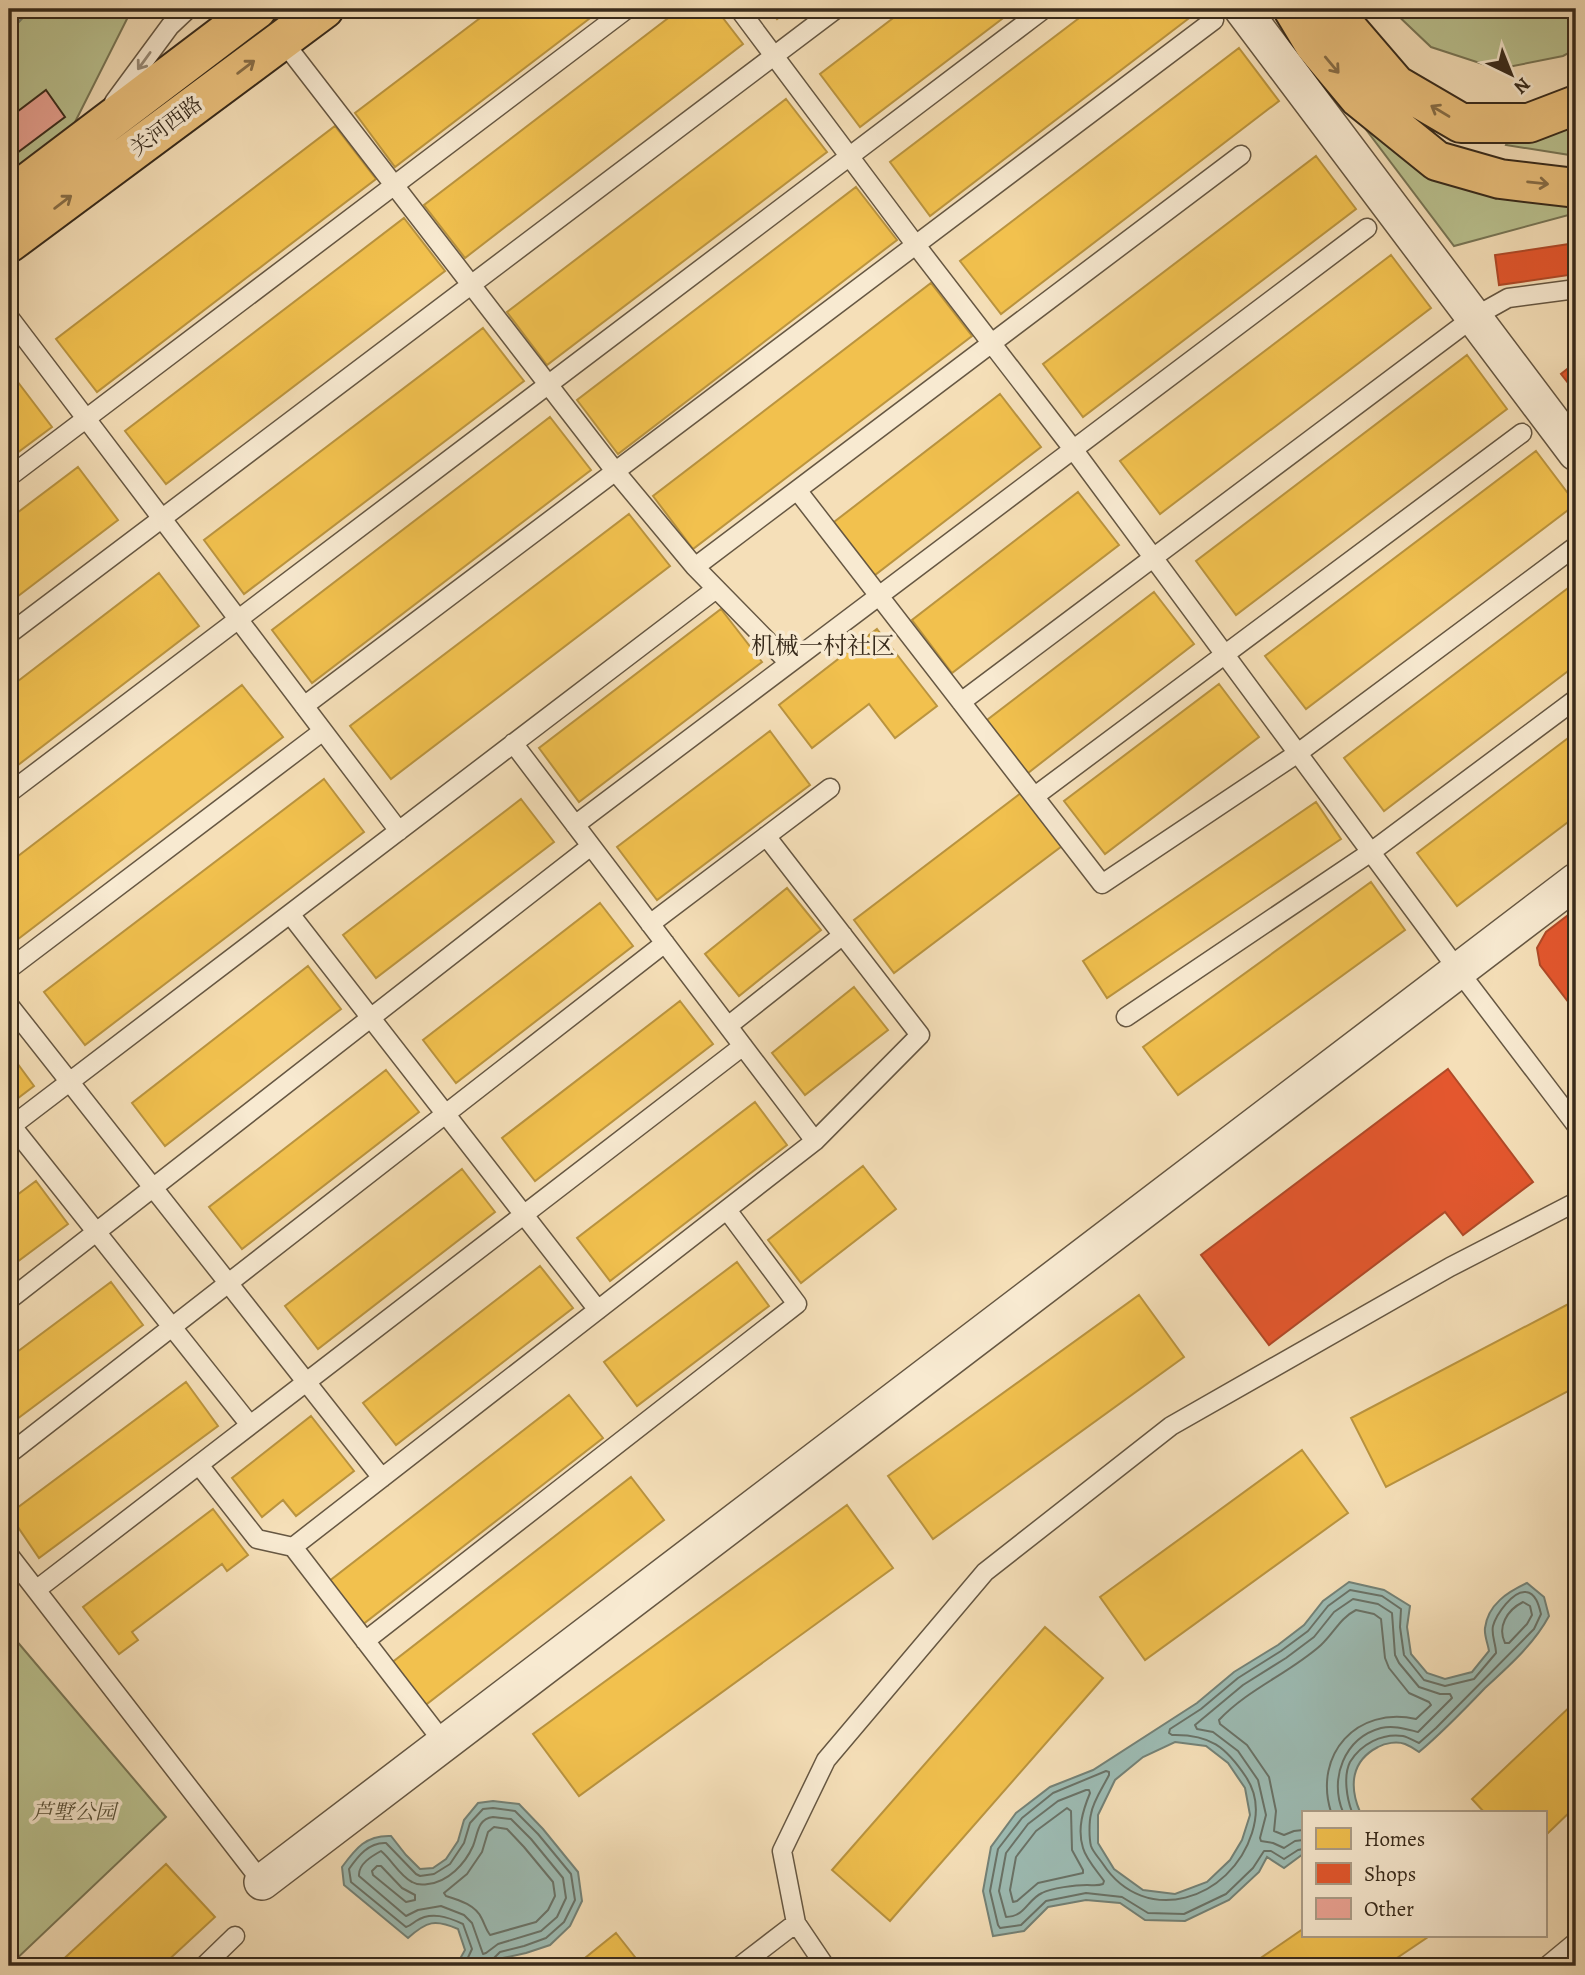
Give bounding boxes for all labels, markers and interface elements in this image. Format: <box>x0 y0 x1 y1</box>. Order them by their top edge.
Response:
north arrow <box>1476 38 1546 108</box>
one-way arrow <box>137 51 151 70</box>
one-way arrow <box>1324 56 1339 74</box>
one-way arrow <box>236 59 255 74</box>
text: N <box>1508 71 1536 100</box>
street label: 关河西路 <box>124 90 208 162</box>
one-way arrow <box>1430 103 1450 117</box>
one-way arrow <box>1527 177 1549 190</box>
one-way arrow <box>54 195 72 210</box>
district label: 机械一村社区 <box>751 630 895 662</box>
park label: 芦墅公园 <box>32 1798 119 1826</box>
legend <box>1302 1811 1546 1937</box>
text: Homes <box>1364 1825 1425 1853</box>
text: Shops <box>1364 1860 1416 1888</box>
text: Other <box>1364 1895 1414 1923</box>

